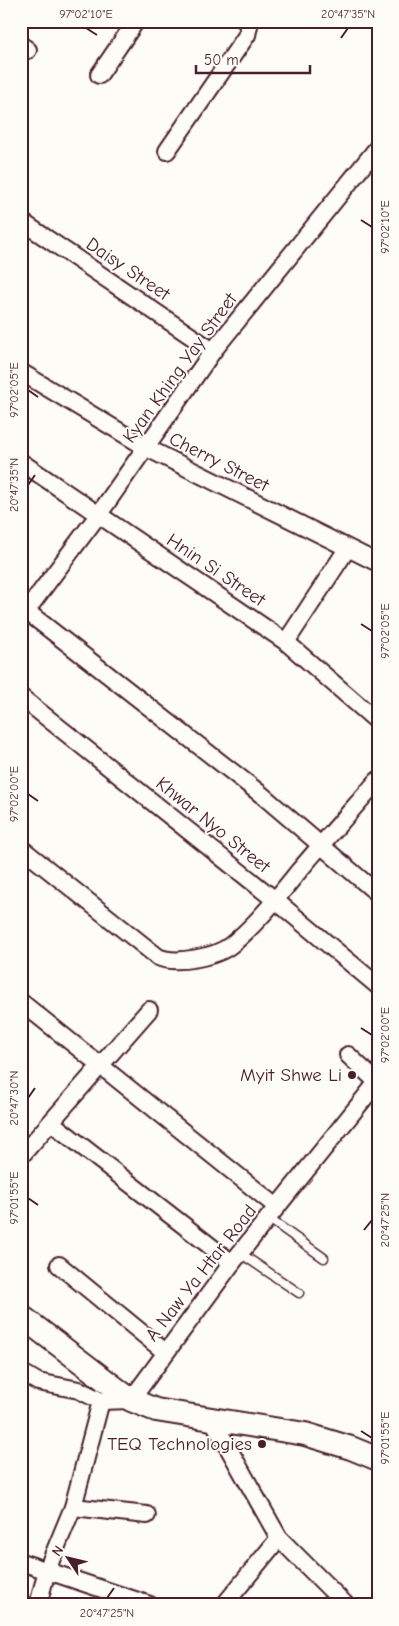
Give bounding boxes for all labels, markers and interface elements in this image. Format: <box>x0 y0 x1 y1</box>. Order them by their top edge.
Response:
text: 97°02'10"E <box>59 7 113 21</box>
text: 20°47'35"N <box>321 7 375 21</box>
scale bar <box>196 42 310 74</box>
text: 50 m <box>204 51 239 69</box>
text: 97°02'10"E <box>378 200 392 254</box>
street label: Daisy Street <box>82 233 175 305</box>
street label: Kyan Khing Yay Street <box>118 288 242 447</box>
text: 97°02'05"E <box>7 362 21 418</box>
street label: Cherry Street <box>166 427 273 497</box>
text: 20°47'35"N <box>7 458 21 512</box>
street label: Hnin Si Street <box>163 529 270 611</box>
text: 97°02'05"E <box>378 603 392 659</box>
text: 97°02'00"E <box>7 766 21 822</box>
street label: Khwar Nyo Street <box>152 772 275 878</box>
text: 97°02'00"E <box>378 1007 392 1063</box>
place label: Myit Shwe Li <box>240 1064 342 1086</box>
marker: Myit Shwe Li <box>346 1069 358 1081</box>
text: 20°47'30"N <box>7 1071 21 1125</box>
text: 97°01'55"E <box>7 1172 21 1224</box>
text: 20°47'25"N <box>378 1193 392 1247</box>
street label: A Naw Ya Htar Road <box>141 1200 261 1346</box>
text: 97°01'55"E <box>378 1412 392 1464</box>
place label: TEQ Technologies <box>107 1433 252 1455</box>
marker: TEQ Technologies <box>256 1438 268 1450</box>
north arrow <box>42 1534 92 1584</box>
text: N <box>48 1542 67 1559</box>
text: 20°47'25"N <box>80 1606 134 1620</box>

